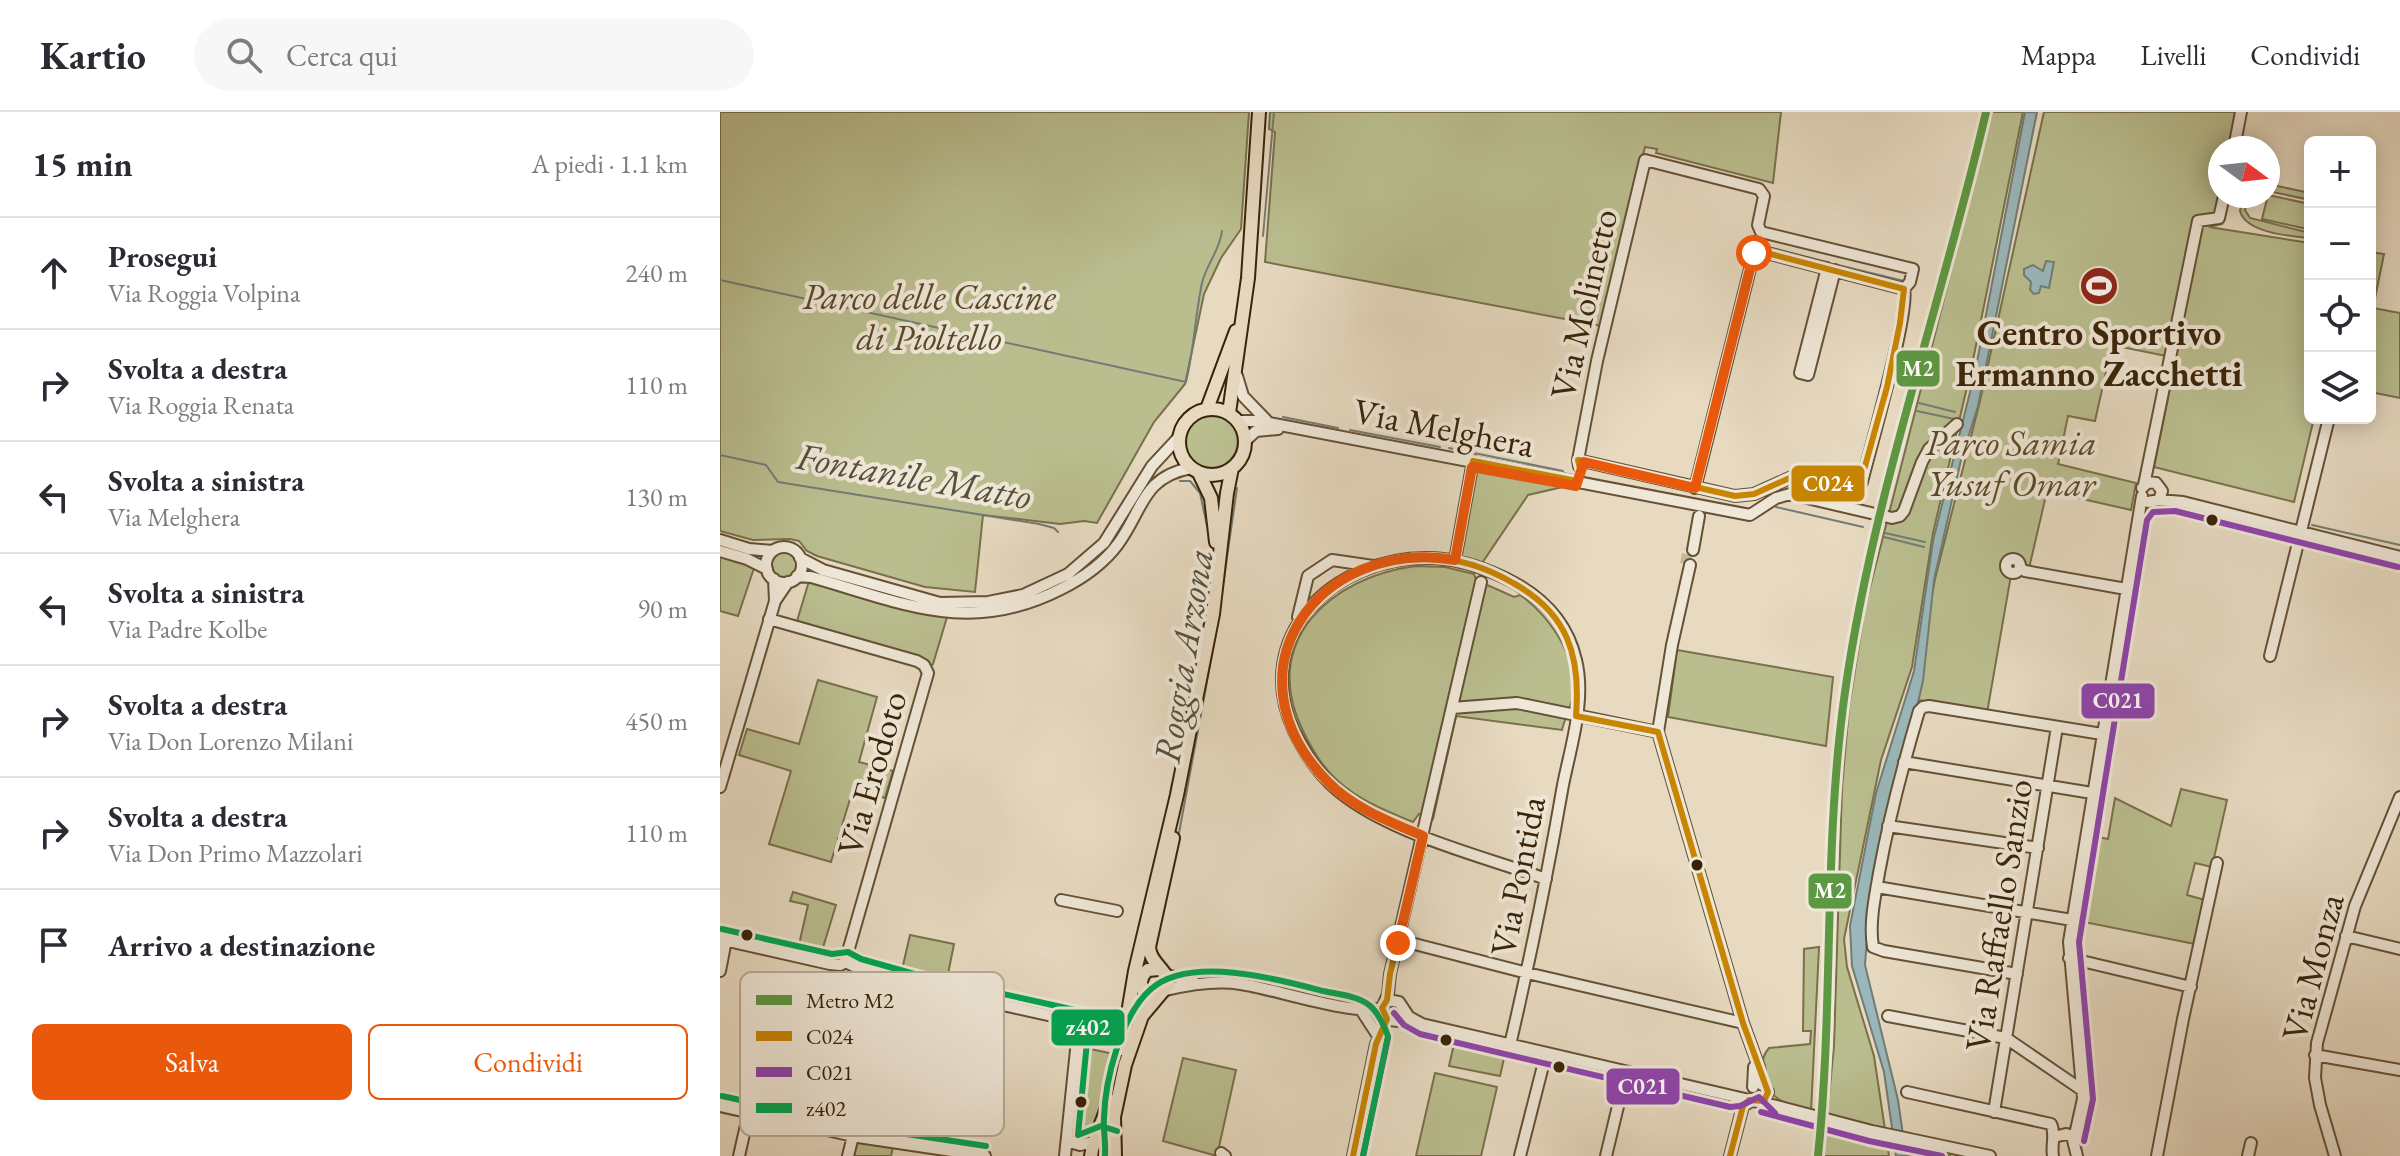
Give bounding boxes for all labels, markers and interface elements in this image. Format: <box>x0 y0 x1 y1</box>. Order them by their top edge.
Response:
search box <box>194 19 754 91</box>
text: Kartio <box>40 31 146 80</box>
icon: search <box>222 33 266 77</box>
text: Cerca qui <box>286 36 398 75</box>
text: Mappa <box>2021 37 2096 73</box>
text: Livelli <box>2140 37 2206 73</box>
text: Condividi <box>2250 37 2360 73</box>
north arrow <box>2208 136 2280 208</box>
map controls <box>2304 136 2376 424</box>
button: + <box>2304 136 2376 208</box>
text: 15 min <box>32 142 133 186</box>
text: A piedi · 1.1 km <box>531 147 688 181</box>
street label: Via Molinetto <box>1539 204 1628 404</box>
button: − <box>2304 208 2376 280</box>
route start <box>1736 235 1772 271</box>
text: Prosegui <box>108 237 217 276</box>
icon: ahead <box>32 251 76 295</box>
text: 240 m <box>625 256 688 290</box>
sports icon: Centro Sportivo Ermanno Zacchetti <box>2078 265 2120 307</box>
park label: Parco delle Cascine di Pioltello <box>802 273 1056 361</box>
text: Via Roggia Volpina <box>108 276 300 310</box>
button: locate <box>2304 280 2376 352</box>
place label: Centro Sportivo Ermanno Zacchetti <box>1956 309 2243 397</box>
text: Svolta a destra <box>108 349 287 388</box>
line badge: M2 <box>1895 349 1941 388</box>
button: layers <box>2304 352 2376 424</box>
text: M2 <box>1902 354 1934 383</box>
icon: right <box>32 363 76 407</box>
text: 110 m <box>625 368 688 402</box>
street label: Via Melghera <box>1350 387 1539 468</box>
text: Via Roggia Renata <box>108 388 294 422</box>
park label: Parco Samia Yusuf Omar <box>1925 419 2097 507</box>
water label: Fontanile Matto <box>792 431 1035 520</box>
text: Svolta a sinistra <box>108 461 304 500</box>
line badge: C024 <box>1790 464 1866 503</box>
text: C024 <box>1803 469 1854 498</box>
icon: left <box>32 475 76 519</box>
text: 130 m <box>625 480 688 514</box>
text: Via Melghera <box>108 500 240 534</box>
unlabelled marker <box>2204 512 2220 528</box>
water label: Roggia Arzona <box>1141 545 1224 767</box>
text: Svolta a sinistra <box>108 573 304 612</box>
icon: left <box>32 587 76 631</box>
text: 90 m <box>638 592 688 626</box>
text: Via Padre Kolbe <box>108 612 267 646</box>
line badge: C021 <box>2080 682 2156 720</box>
text: Svolta a destra <box>108 685 287 724</box>
street label: Via Erodoto <box>826 685 917 861</box>
text: C021 <box>2093 686 2143 715</box>
icon: right <box>32 699 76 743</box>
text: 450 m <box>625 704 688 738</box>
text: Via Don Lorenzo Milani <box>108 724 353 758</box>
street label: Via Raffaello Sanzio <box>1954 776 2043 1054</box>
street label: Via Pontida <box>1479 792 1556 960</box>
text: Svolta a destra <box>108 797 287 836</box>
icon: right <box>32 811 76 855</box>
text: 110 m <box>625 816 688 850</box>
text: Via Don Primo Mazzolari <box>108 836 363 870</box>
unlabelled marker <box>1689 857 1705 873</box>
line badge: M2 <box>1807 872 1853 910</box>
text: M2 <box>1814 876 1846 905</box>
street label: Via Monza <box>2270 888 2355 1046</box>
icon: arrive <box>32 923 76 967</box>
route end <box>1380 925 1416 961</box>
text: Arrivo a destinazione <box>108 926 375 965</box>
unlabelled marker <box>739 927 755 943</box>
legend <box>740 972 1004 1136</box>
text: Metro M2 <box>806 986 894 1015</box>
line badge: z402 <box>1050 1008 1126 1047</box>
text: z402 <box>1066 1013 1111 1042</box>
text: C024 <box>806 1022 854 1051</box>
button: Salva <box>32 1024 352 1100</box>
button: Condividi <box>368 1024 688 1100</box>
unlabelled marker <box>1438 1032 1454 1048</box>
text: C021 <box>806 1058 853 1087</box>
unlabelled marker <box>1551 1059 1567 1075</box>
line badge: C021 <box>1605 1067 1681 1106</box>
text: C021 <box>1618 1072 1668 1101</box>
text: z402 <box>806 1094 846 1123</box>
unlabelled marker <box>1073 1094 1089 1110</box>

